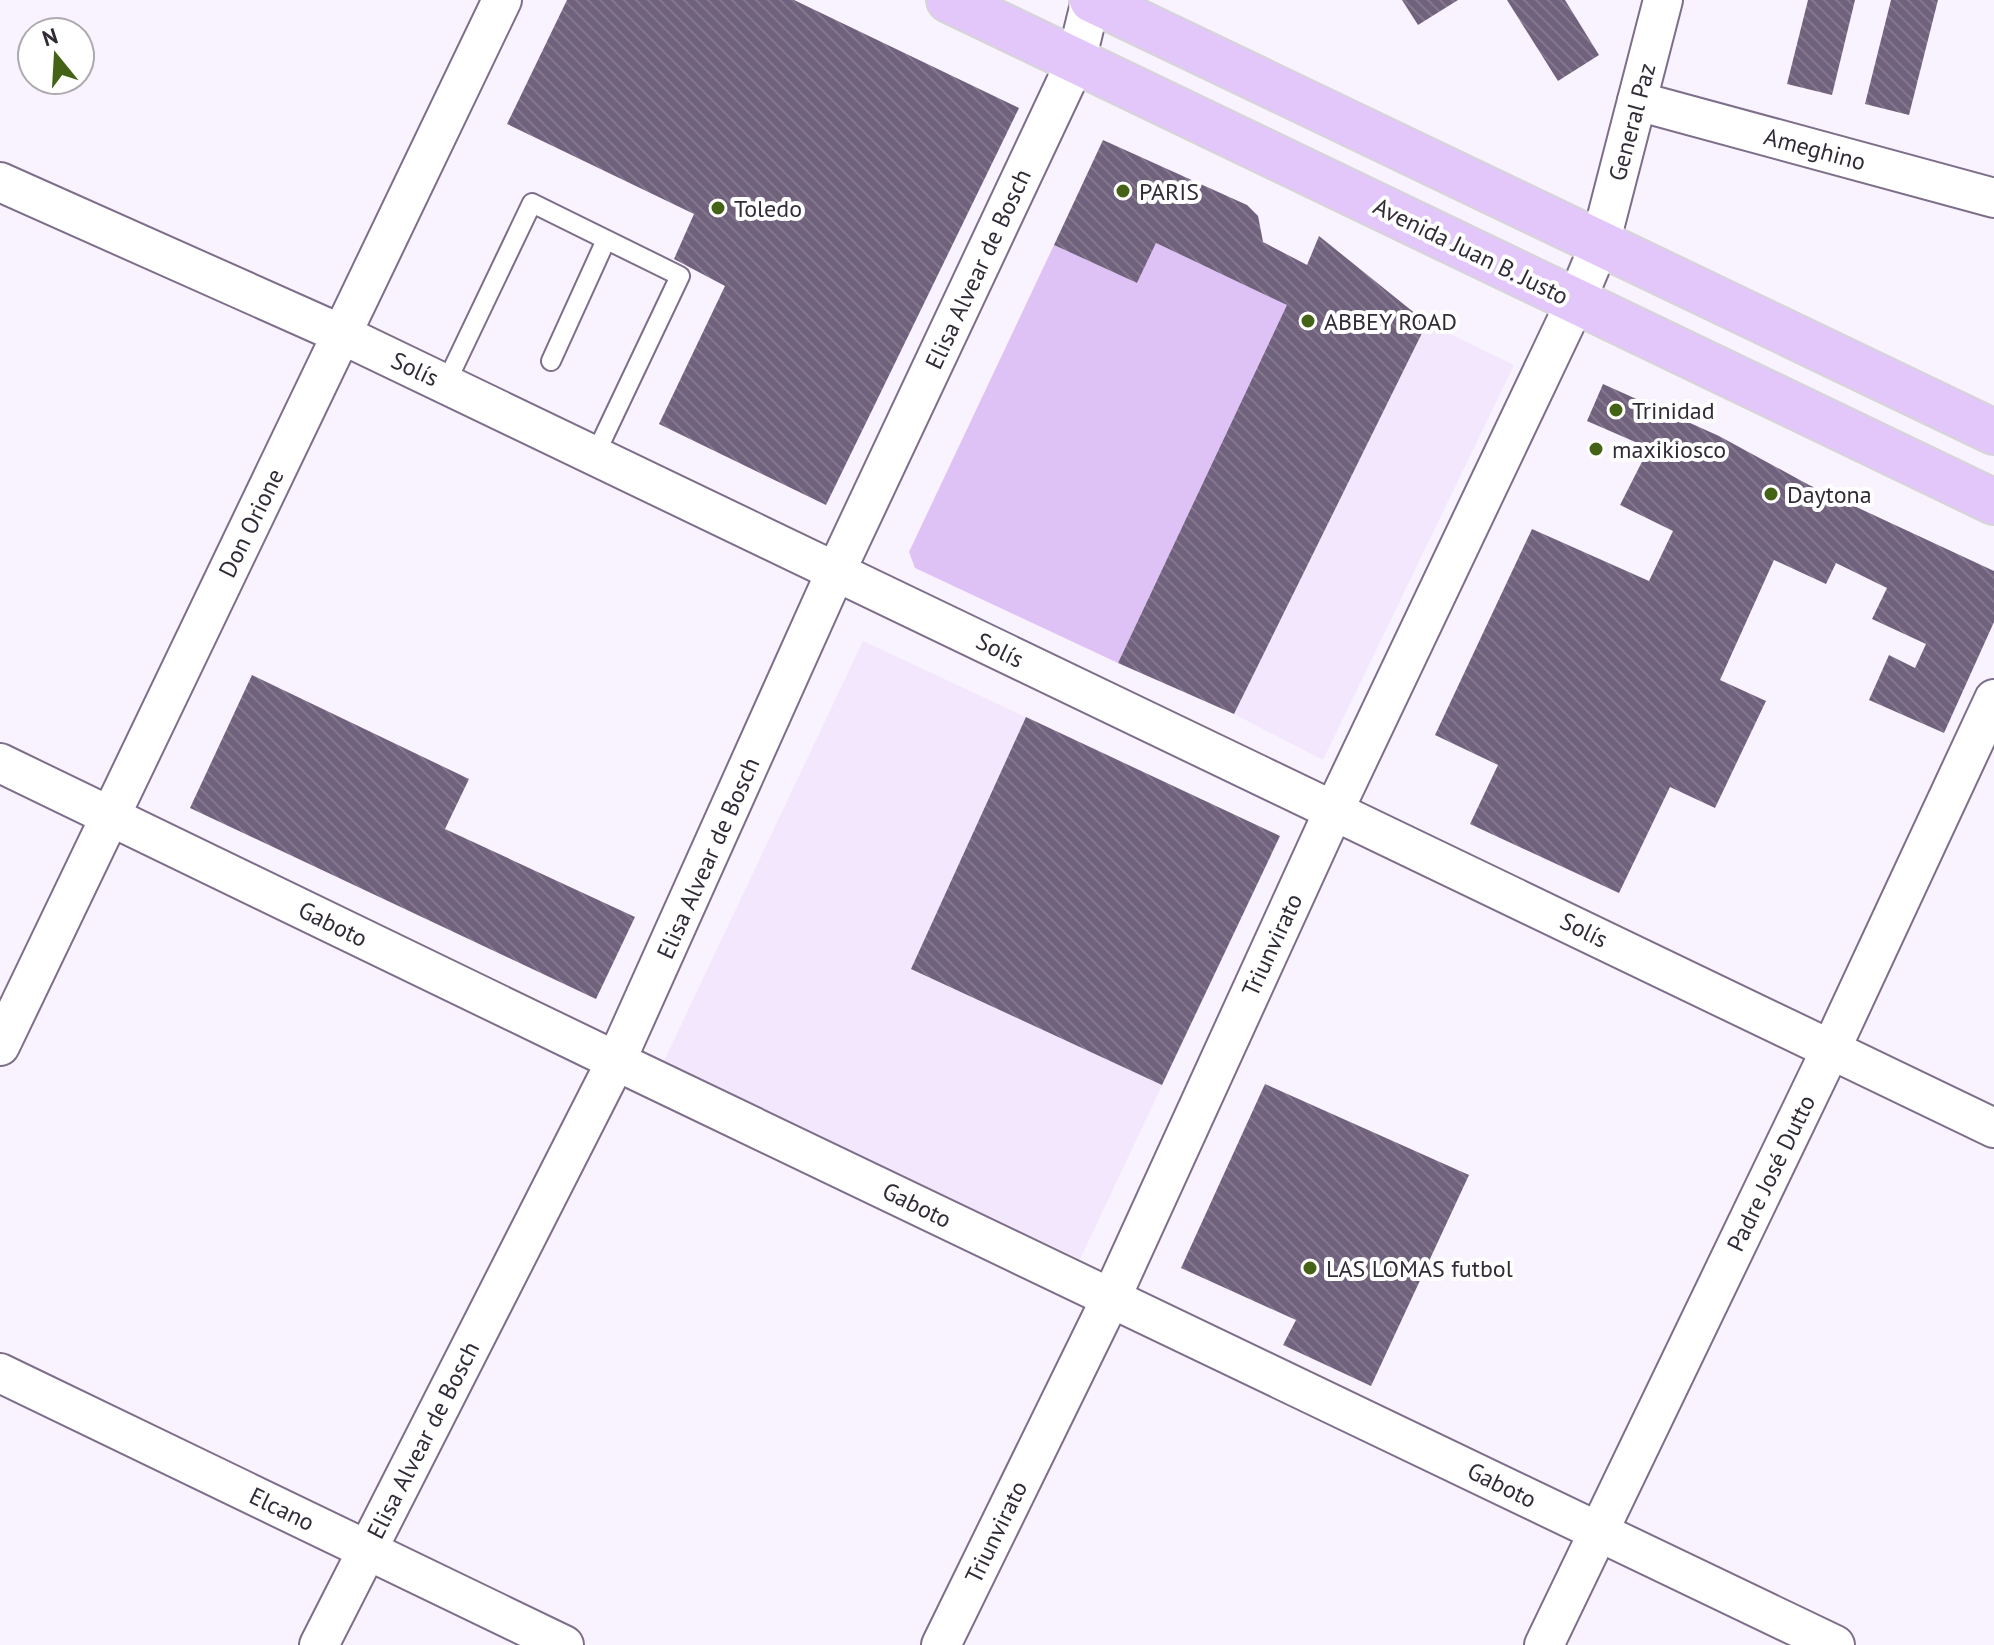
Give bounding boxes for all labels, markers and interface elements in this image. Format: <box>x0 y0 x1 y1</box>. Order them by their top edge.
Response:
north arrow <box>16 16 96 96</box>
text: N <box>39 21 61 53</box>
street label: General Paz <box>1601 60 1663 184</box>
street label: Ameghino <box>1761 121 1869 177</box>
street label: Elisa Alvear de Bosch <box>918 164 1038 374</box>
place label: PARIS <box>1139 176 1199 207</box>
marker: PARIS <box>1114 182 1132 200</box>
street label: Avenida Juan B. Justo <box>1368 190 1574 312</box>
place label: Toledo <box>734 193 802 224</box>
marker: Toledo <box>709 199 727 217</box>
place label: ABBEY ROAD <box>1324 306 1457 337</box>
marker: ABBEY ROAD <box>1299 312 1317 330</box>
street label: Solís <box>386 345 444 393</box>
place label: Trinidad <box>1632 395 1715 426</box>
marker: Trinidad <box>1607 401 1625 419</box>
place label: maxikiosco <box>1612 434 1726 465</box>
marker: maxikiosco <box>1587 440 1605 458</box>
street label: Don Orione <box>211 463 291 583</box>
place label: Daytona <box>1787 479 1872 510</box>
marker: Daytona <box>1762 485 1780 503</box>
street label: Solís <box>971 625 1029 675</box>
street label: Elisa Alvear de Bosch <box>650 752 766 964</box>
street label: Triunvirato <box>1235 888 1309 1002</box>
street label: Gaboto <box>293 894 373 954</box>
street label: Solís <box>1555 905 1613 955</box>
street label: Padre José Dutto <box>1720 1090 1822 1256</box>
street label: Gaboto <box>877 1175 957 1235</box>
place label: LAS LOMAS futbol <box>1326 1253 1513 1284</box>
marker: LAS LOMAS futbol <box>1301 1259 1319 1277</box>
street label: Elisa Alvear de Bosch <box>360 1336 486 1544</box>
street label: Gaboto <box>1462 1455 1542 1515</box>
street label: Triunvirato <box>958 1476 1034 1588</box>
street label: Elcano <box>244 1480 320 1538</box>

